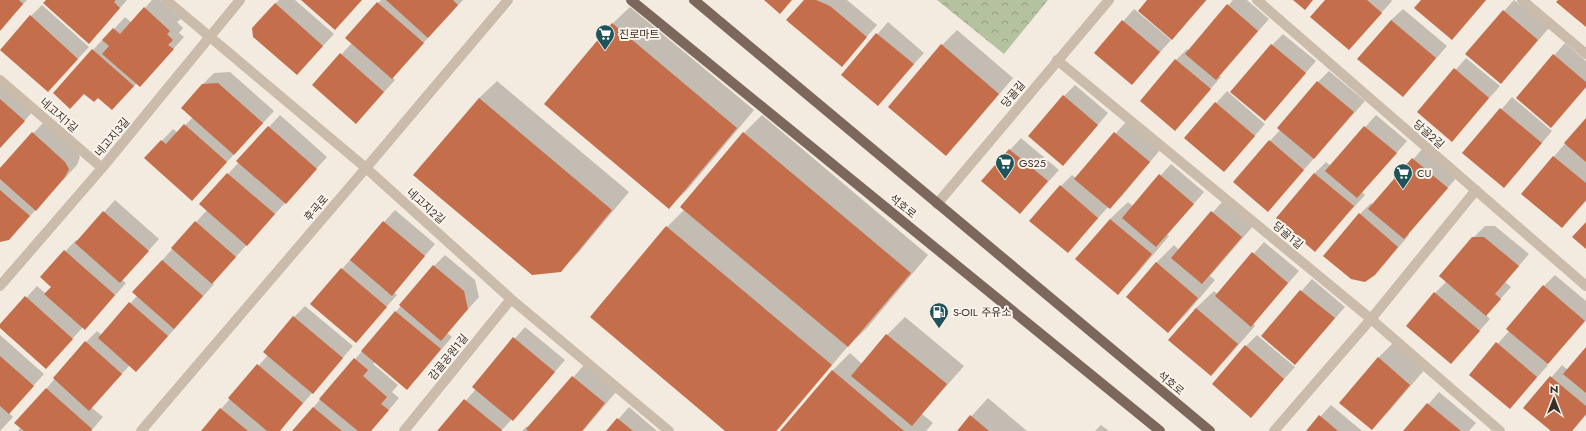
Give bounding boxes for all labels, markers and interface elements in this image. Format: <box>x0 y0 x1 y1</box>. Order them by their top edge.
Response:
supermarket icon: 진로마트 <box>594 23 616 51</box>
place label: 진로마트 <box>619 26 659 42</box>
street label: 당골길 <box>997 77 1029 111</box>
street label: 네고지1길 <box>37 94 81 136</box>
street label: 네고지3길 <box>91 114 133 160</box>
street label: 당골2길 <box>1410 116 1448 152</box>
supermarket icon: GS25 <box>994 152 1016 180</box>
place label: GS25 <box>1019 155 1046 171</box>
supermarket icon: CU <box>1392 162 1414 190</box>
place label: CU <box>1417 165 1432 181</box>
street label: 네고지2길 <box>403 184 449 228</box>
street label: 석호로 <box>886 190 920 222</box>
street label: 후곡로 <box>300 191 332 225</box>
street label: 당골1길 <box>1269 218 1307 252</box>
fuel station icon: S-OIL 주유소 <box>928 301 950 329</box>
place label: S-OIL 주유소 <box>953 304 1011 320</box>
street label: 감골공원1길 <box>424 330 472 384</box>
street label: 석호로 <box>1154 367 1188 399</box>
north arrow <box>1534 379 1574 419</box>
text: N <box>1550 381 1558 397</box>

